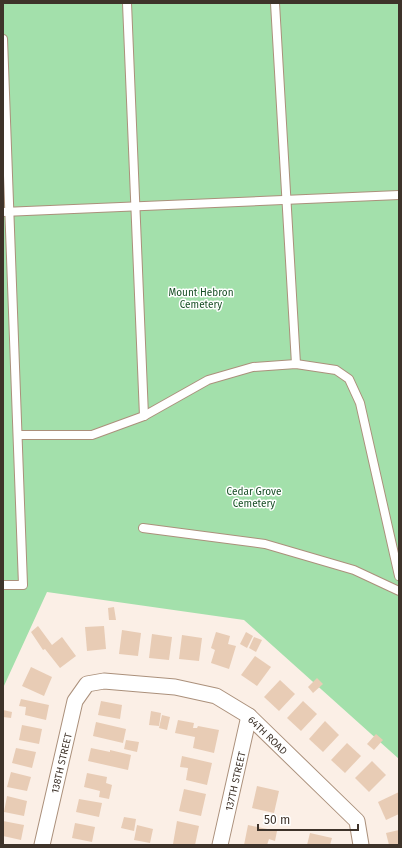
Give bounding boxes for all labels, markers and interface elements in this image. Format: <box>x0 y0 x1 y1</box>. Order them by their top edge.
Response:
park label: Mount Hebron Cemetery <box>168 287 234 311</box>
park label: Cedar Grove Cemetery <box>227 486 281 510</box>
street label: 64TH ROAD <box>245 714 289 757</box>
street label: 138TH STREET <box>49 731 75 795</box>
street label: 137TH STREET <box>223 750 249 812</box>
scale bar <box>258 806 358 832</box>
text: 50 m <box>264 813 290 827</box>

